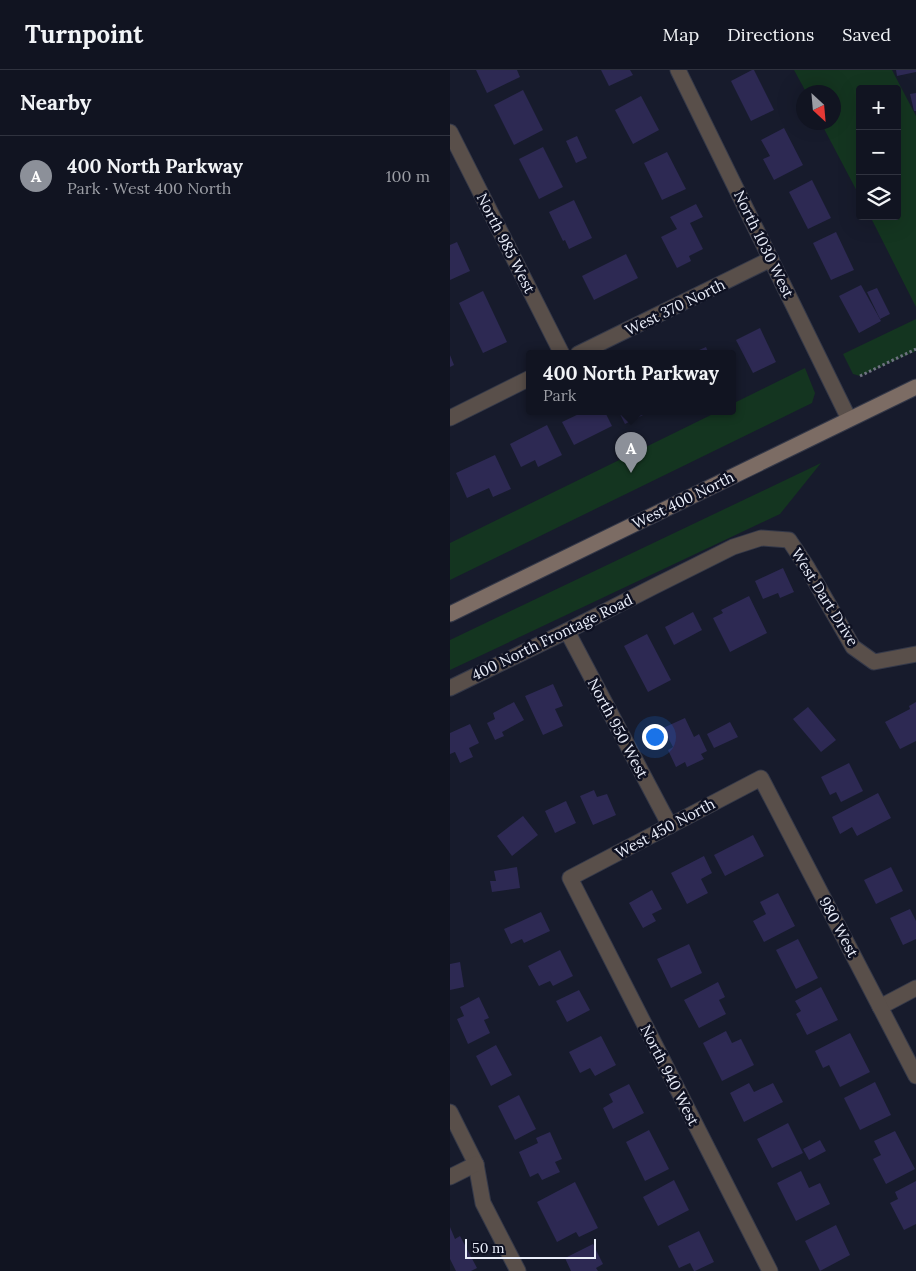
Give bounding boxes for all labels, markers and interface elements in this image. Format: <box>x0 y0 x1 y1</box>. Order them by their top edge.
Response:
text: Turnpoint <box>25 19 143 50</box>
text: Map <box>663 23 699 46</box>
text: Directions <box>727 23 814 46</box>
text: Saved <box>842 23 891 46</box>
north arrow <box>796 85 841 130</box>
map controls <box>856 85 901 220</box>
button: + <box>856 85 901 130</box>
text: Nearby <box>20 89 91 116</box>
button: − <box>856 130 901 175</box>
text: 400 North Parkway <box>67 154 243 178</box>
text: A <box>31 166 41 186</box>
text: 100 m <box>386 166 430 186</box>
button: layers <box>856 175 901 220</box>
text: Park · West 400 North <box>67 178 231 198</box>
street label: North 1030 West <box>730 187 798 301</box>
street label: North 985 West <box>473 190 539 296</box>
street label: West 370 North <box>622 275 728 339</box>
popup <box>526 350 736 415</box>
text: 400 North Parkway <box>543 361 719 385</box>
text: Park <box>543 385 576 405</box>
pin: A <box>615 432 647 473</box>
street label: West 400 North <box>629 467 737 533</box>
street label: West Dart Drive <box>787 545 863 649</box>
street label: 400 North Frontage Road <box>468 590 636 684</box>
street label: North 950 West <box>584 675 652 782</box>
your location <box>642 724 668 750</box>
street label: West 450 North <box>612 794 718 862</box>
street label: 980 West <box>815 894 863 961</box>
street label: North 940 West <box>636 1021 704 1129</box>
scale bar <box>465 1236 596 1259</box>
text: 50 m <box>472 1239 505 1257</box>

